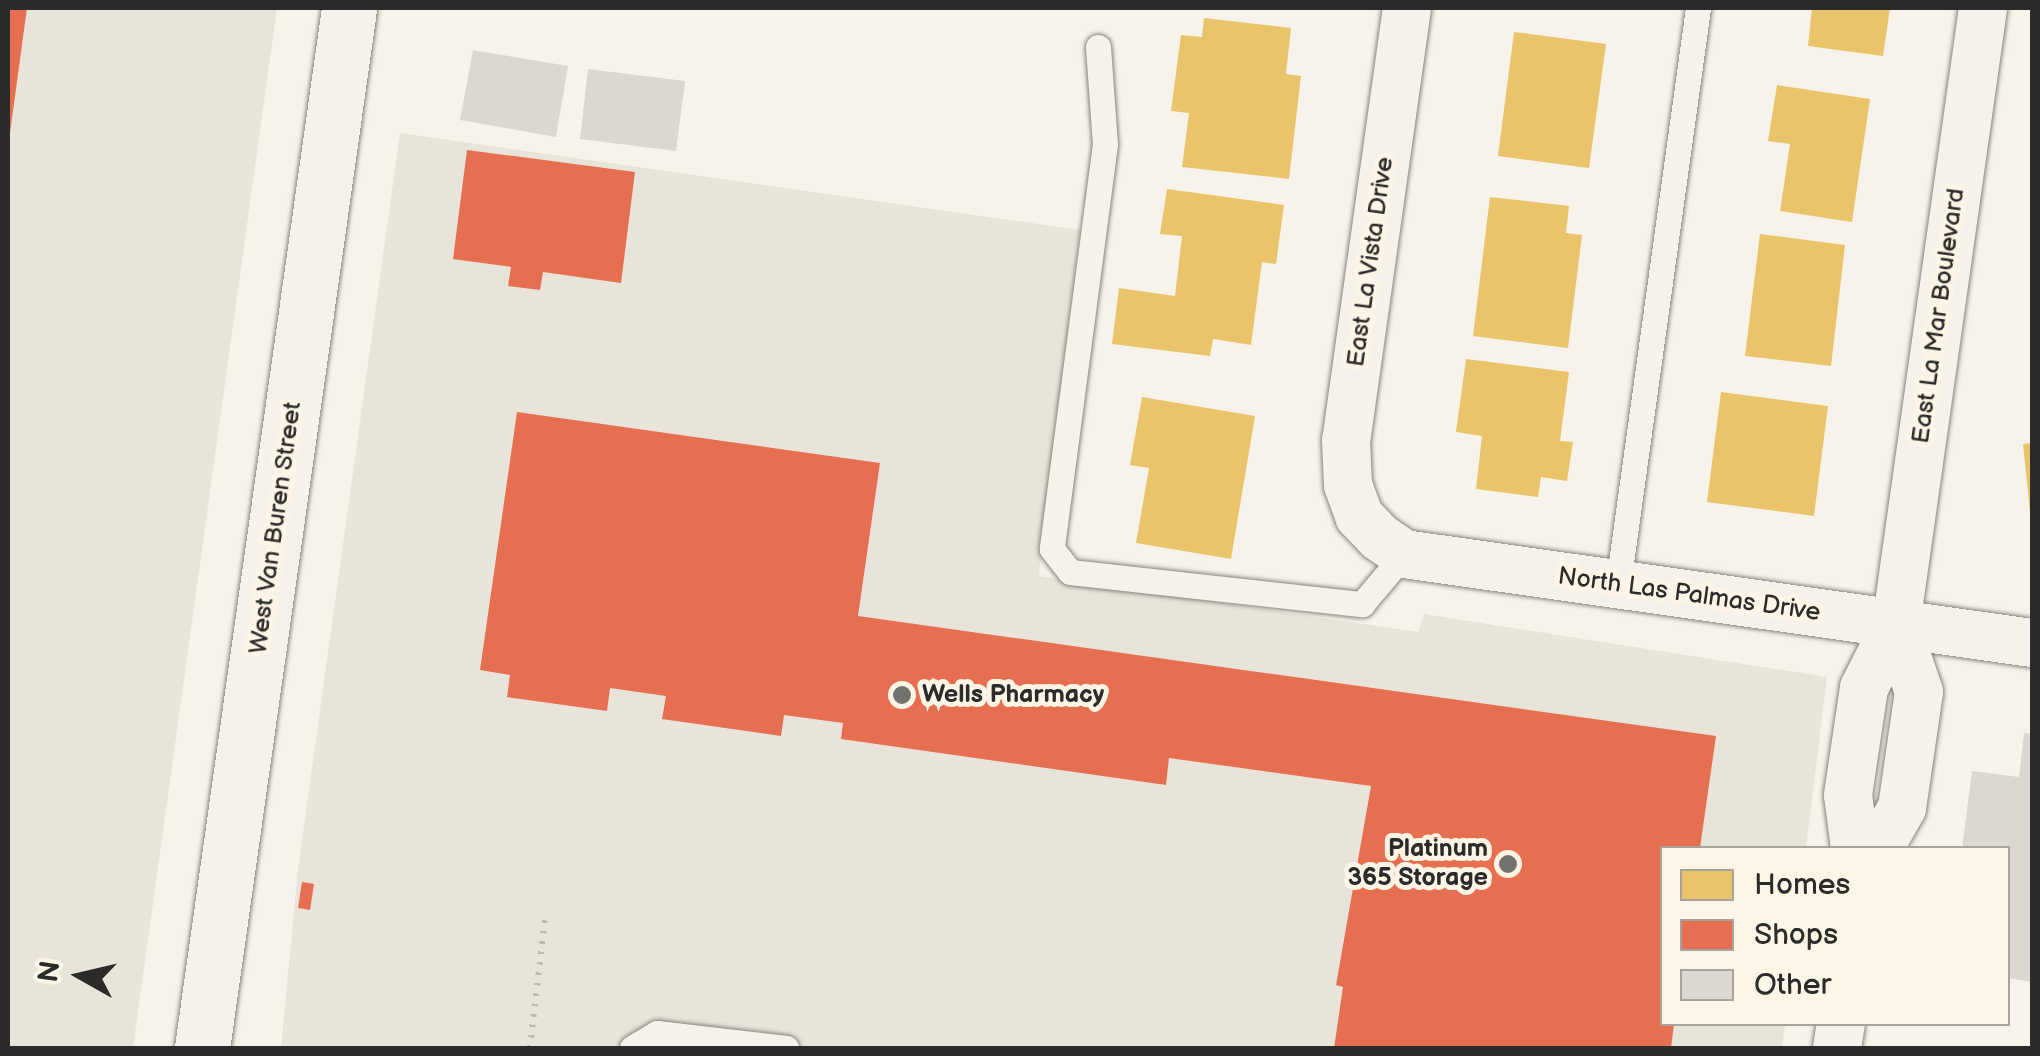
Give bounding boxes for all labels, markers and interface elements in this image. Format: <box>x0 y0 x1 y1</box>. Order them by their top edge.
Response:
street label: East La Vista Drive <box>1341 155 1401 369</box>
street label: East La Mar Boulevard <box>1906 187 1972 445</box>
street label: West Van Buren Street <box>243 399 309 657</box>
street label: North Las Palmas Drive <box>1556 562 1822 628</box>
place label: Wells Pharmacy <box>922 680 1104 710</box>
marker: Wells Pharmacy <box>891 684 913 706</box>
place label: Platinum 365 Storage <box>1347 835 1488 894</box>
legend <box>1660 846 2010 1026</box>
marker: Platinum 365 Storage <box>1497 853 1519 875</box>
text: Homes <box>1754 867 1850 903</box>
text: Shops <box>1754 917 1838 953</box>
north arrow <box>30 926 130 1026</box>
text: N <box>32 959 68 984</box>
text: Other <box>1754 967 1831 1003</box>

